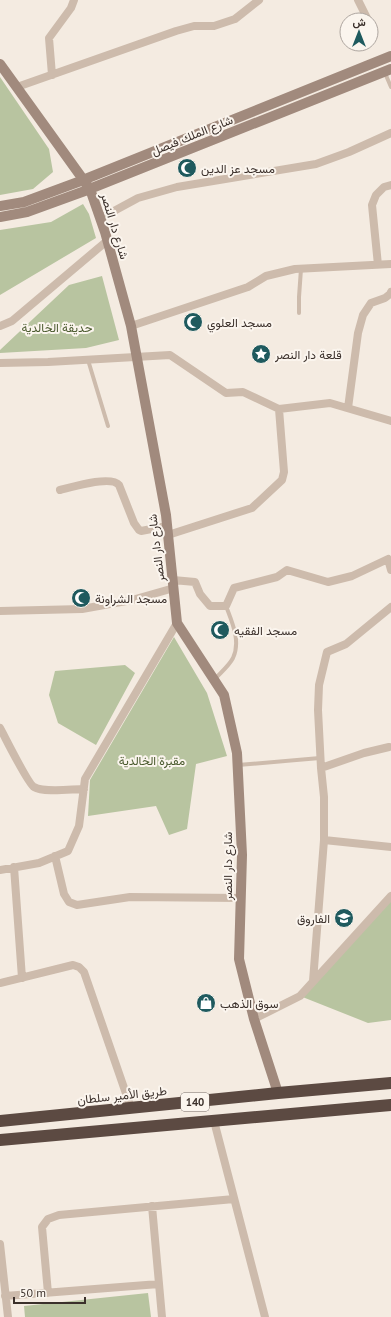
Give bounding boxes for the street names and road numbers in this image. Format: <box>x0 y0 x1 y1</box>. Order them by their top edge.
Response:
street label: شارع الملك فيصل <box>149 112 236 160</box>
street label: شارع دار النصر <box>96 190 132 261</box>
street label: شارع دار النصر <box>144 513 170 584</box>
street label: شارع دار النصر <box>220 832 237 901</box>
street label: طريق الأمير سلطان <box>77 1083 168 1108</box>
road number: 140 <box>181 1093 209 1111</box>

